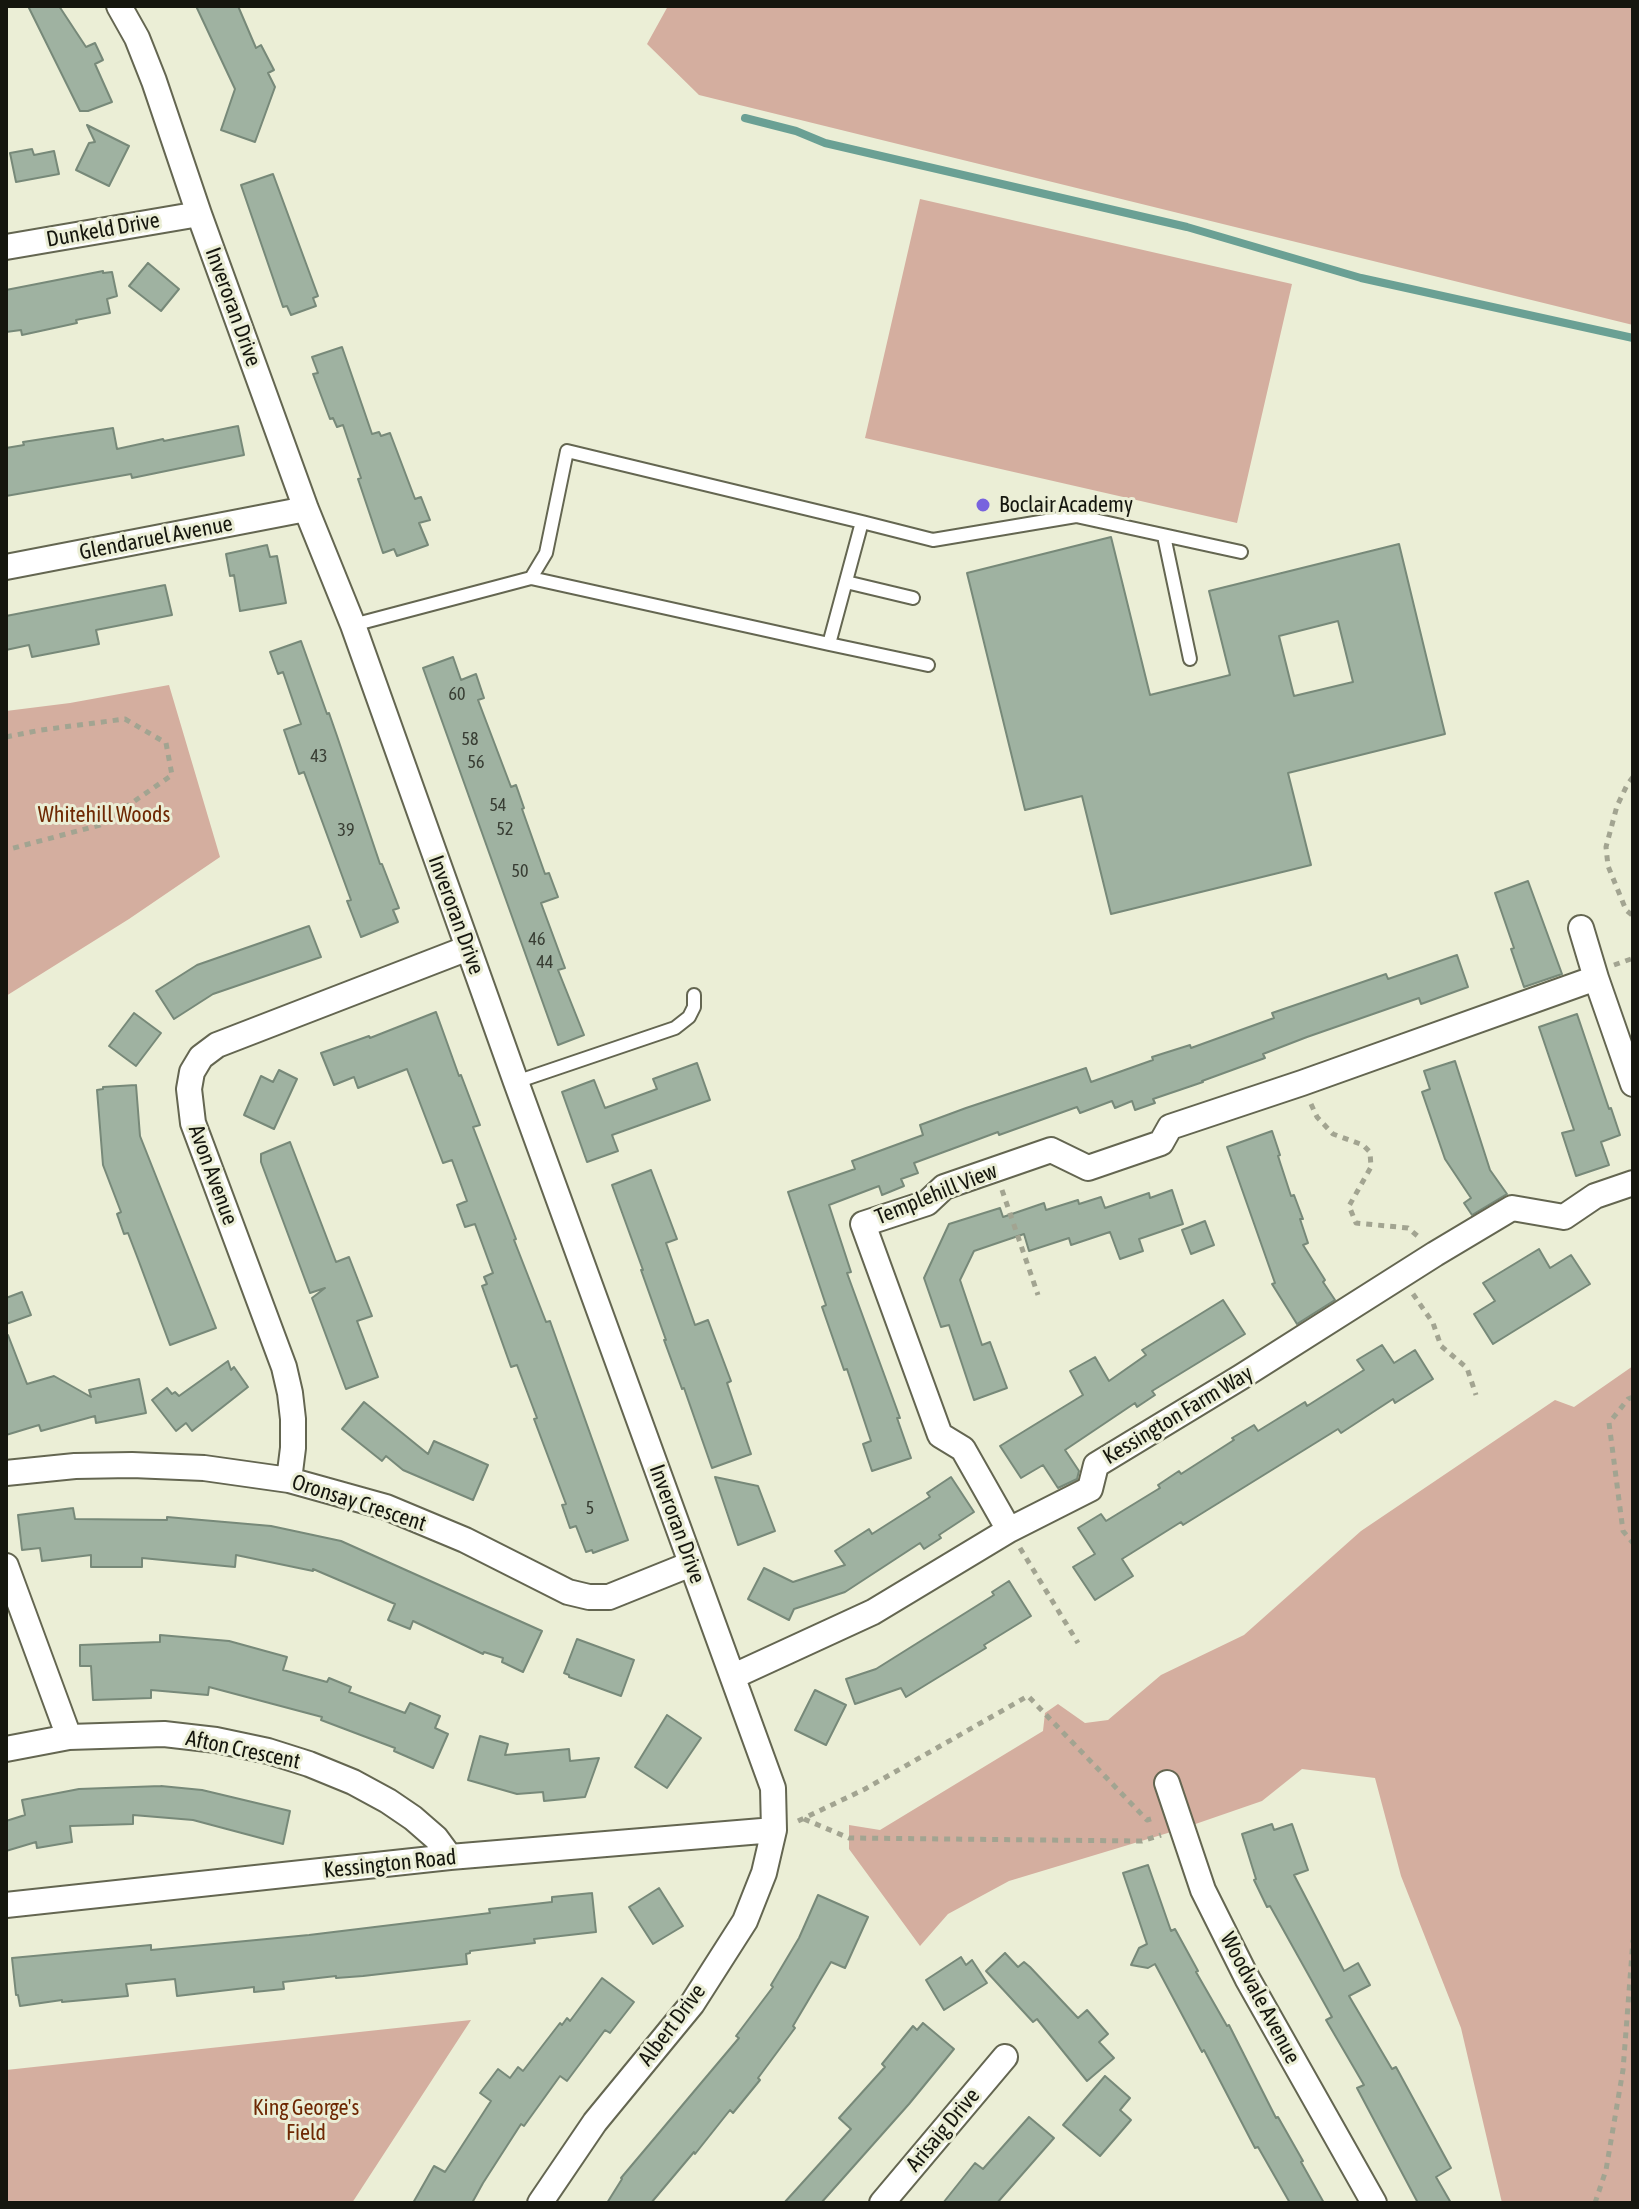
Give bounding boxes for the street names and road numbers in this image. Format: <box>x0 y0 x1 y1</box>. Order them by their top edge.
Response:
street label: Dunkeld Drive <box>44 207 162 253</box>
street label: Inveroran Drive <box>199 244 267 370</box>
street label: Glendaruel Avenue <box>77 510 235 566</box>
street label: Inveroran Drive <box>422 852 490 978</box>
street label: Avon Avenue <box>183 1121 243 1229</box>
street label: Templehill View <box>871 1158 1001 1230</box>
street label: Kessington Farm Way <box>1098 1360 1258 1470</box>
street label: Inveroran Drive <box>643 1461 711 1587</box>
street label: Oronsay Crescent <box>288 1469 430 1537</box>
street label: Afton Crescent <box>183 1725 303 1775</box>
street label: Kessington Road <box>322 1844 458 1884</box>
street label: Woodvale Avenue <box>1214 1928 1306 2068</box>
street label: Albert Drive <box>633 1979 711 2071</box>
street label: Arisaig Drive <box>901 2083 985 2177</box>

